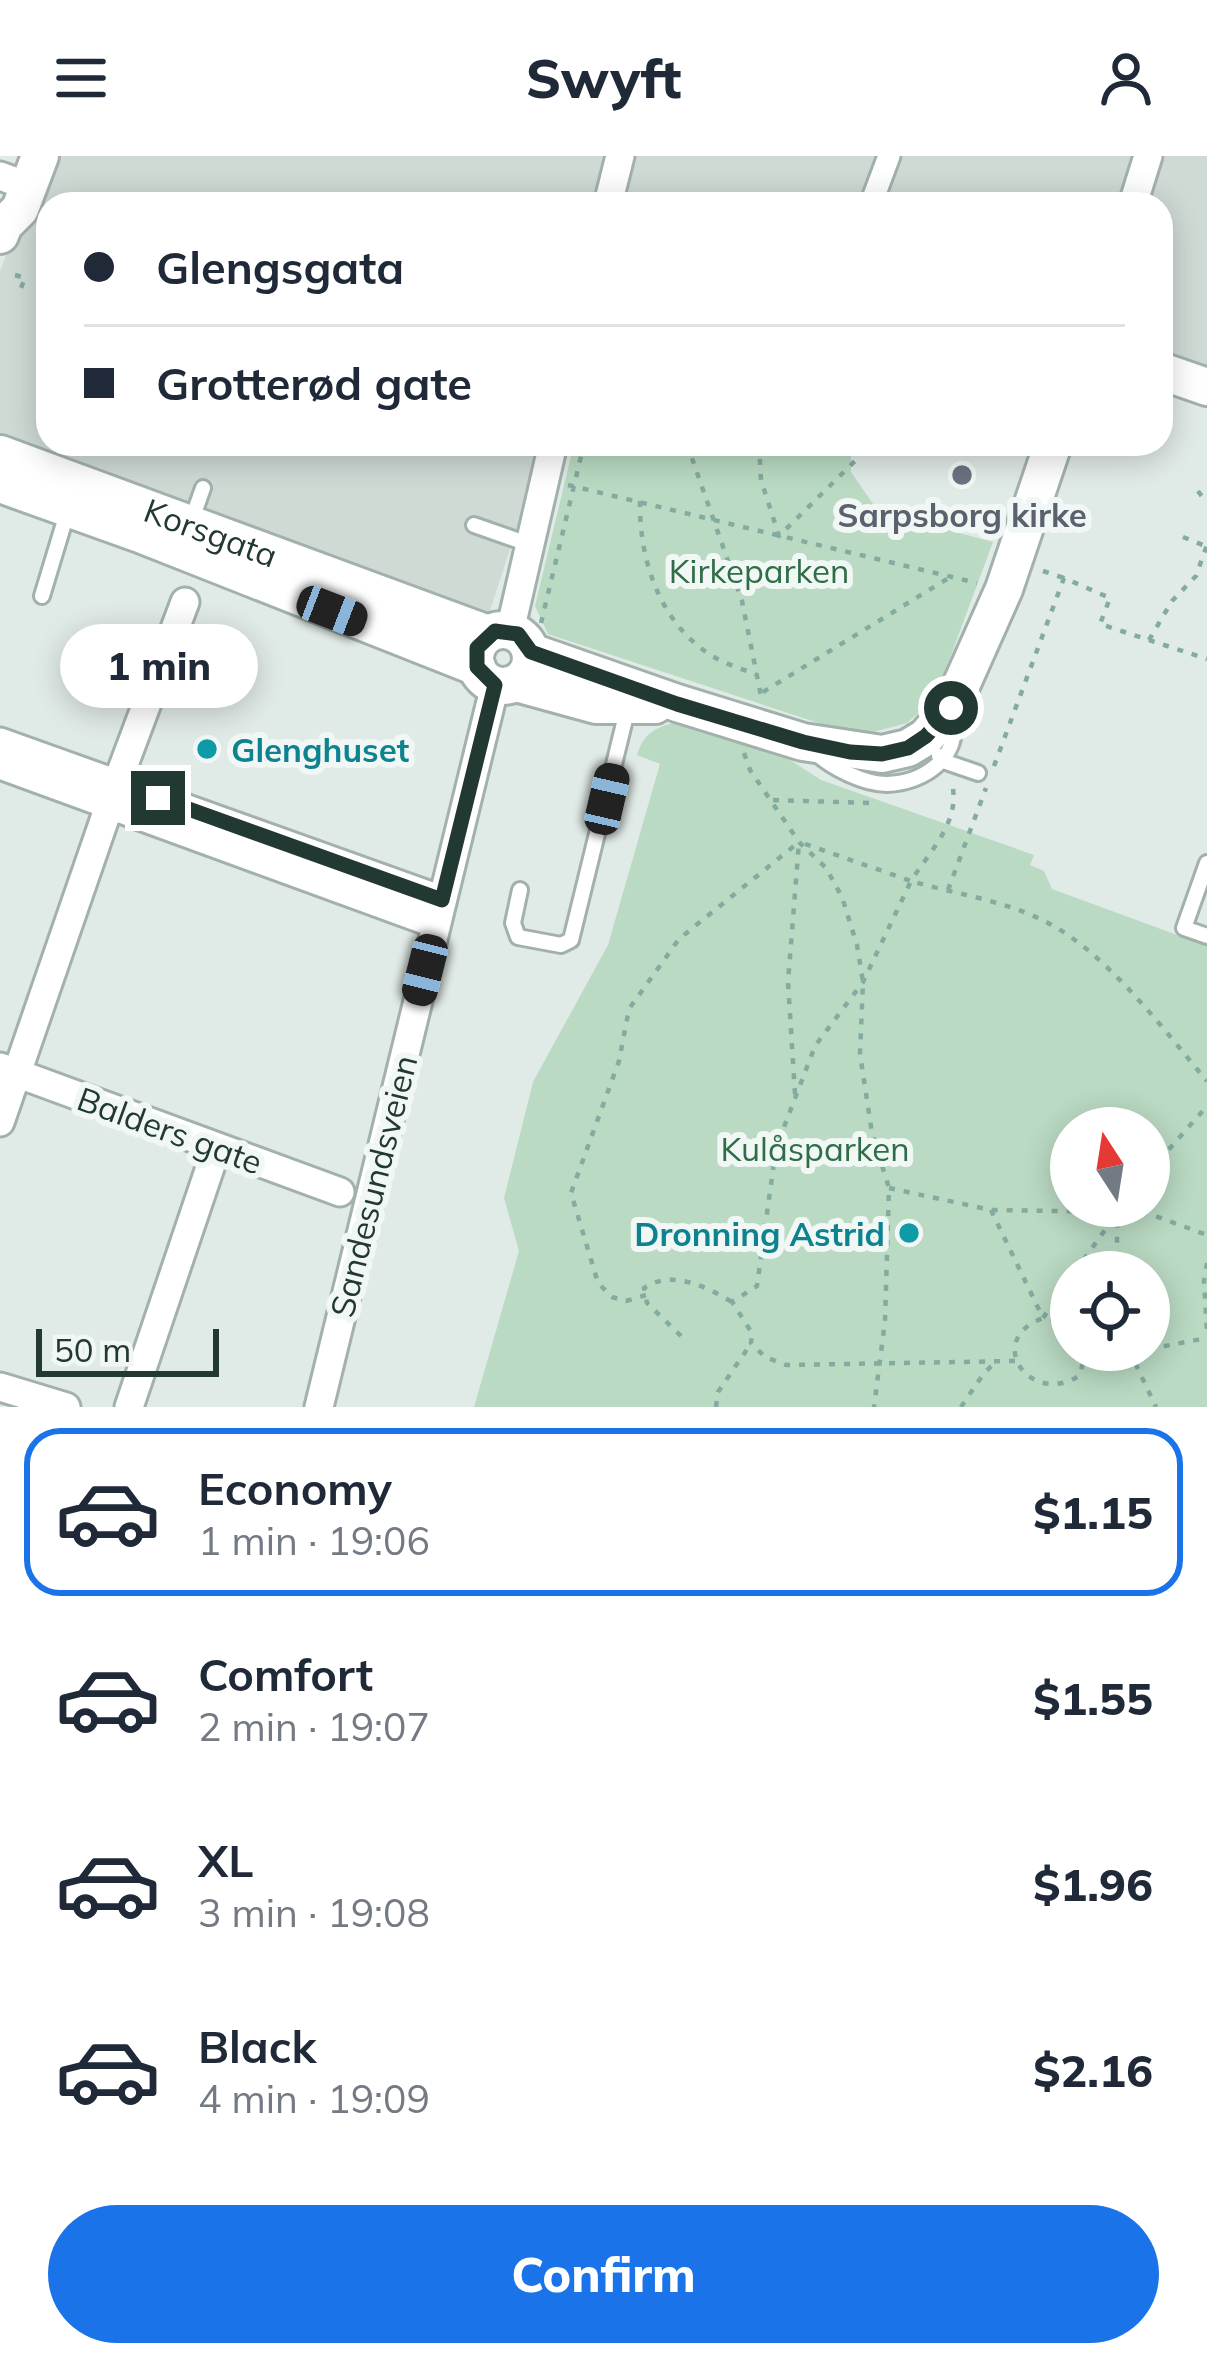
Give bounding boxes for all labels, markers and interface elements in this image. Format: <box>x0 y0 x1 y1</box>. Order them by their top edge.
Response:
text: Swyft <box>526 44 681 112</box>
icon: menu <box>48 45 114 111</box>
icon: person <box>1093 45 1159 111</box>
text: Glengsgata <box>156 239 404 295</box>
text: Grotterød gate <box>156 355 472 411</box>
marker: Sarpsborg kirke <box>949 462 975 488</box>
street label: Korsgata <box>139 489 283 575</box>
place label: Sarpsborg kirke <box>837 494 1087 535</box>
park label: Kirkeparken <box>669 550 849 591</box>
car <box>292 581 372 641</box>
callout: 1 min <box>59 624 257 708</box>
text: 1 min <box>107 641 211 690</box>
route start <box>924 681 978 735</box>
place label: Glenghuset <box>231 729 409 770</box>
marker: Glenghuset <box>194 736 220 762</box>
car <box>581 760 633 838</box>
route end <box>131 771 185 825</box>
car <box>399 931 451 1009</box>
street label: Sandesundsveien <box>321 1051 425 1321</box>
street label: Balders gate <box>72 1078 268 1182</box>
north arrow <box>1050 1107 1170 1227</box>
map controls <box>1050 1107 1170 1371</box>
park label: Kulåsparken <box>720 1128 910 1169</box>
place label: Dronning Astrid <box>634 1213 885 1254</box>
marker: Dronning Astrid <box>896 1220 922 1246</box>
button: locate <box>1050 1251 1170 1371</box>
scale bar <box>36 1323 219 1376</box>
text: 50 m <box>54 1329 131 1370</box>
icon: car <box>54 1458 162 1566</box>
text: Economy <box>198 1460 392 1516</box>
text: $1.15 <box>1033 1484 1153 1540</box>
text: 1 min · 19:06 <box>198 1516 430 1565</box>
icon: car <box>54 1644 162 1752</box>
text: Comfort <box>198 1646 373 1702</box>
text: $1.55 <box>1033 1670 1153 1726</box>
text: 2 min · 19:07 <box>198 1702 430 1751</box>
icon: car <box>54 1830 162 1938</box>
text: XL <box>198 1832 253 1888</box>
text: $1.96 <box>1033 1856 1153 1912</box>
text: 3 min · 19:08 <box>198 1888 430 1937</box>
icon: car <box>54 2016 162 2124</box>
text: Black <box>198 2018 316 2074</box>
text: $2.16 <box>1033 2042 1153 2098</box>
text: 4 min · 19:09 <box>198 2074 430 2123</box>
button: Confirm <box>48 2205 1159 2343</box>

